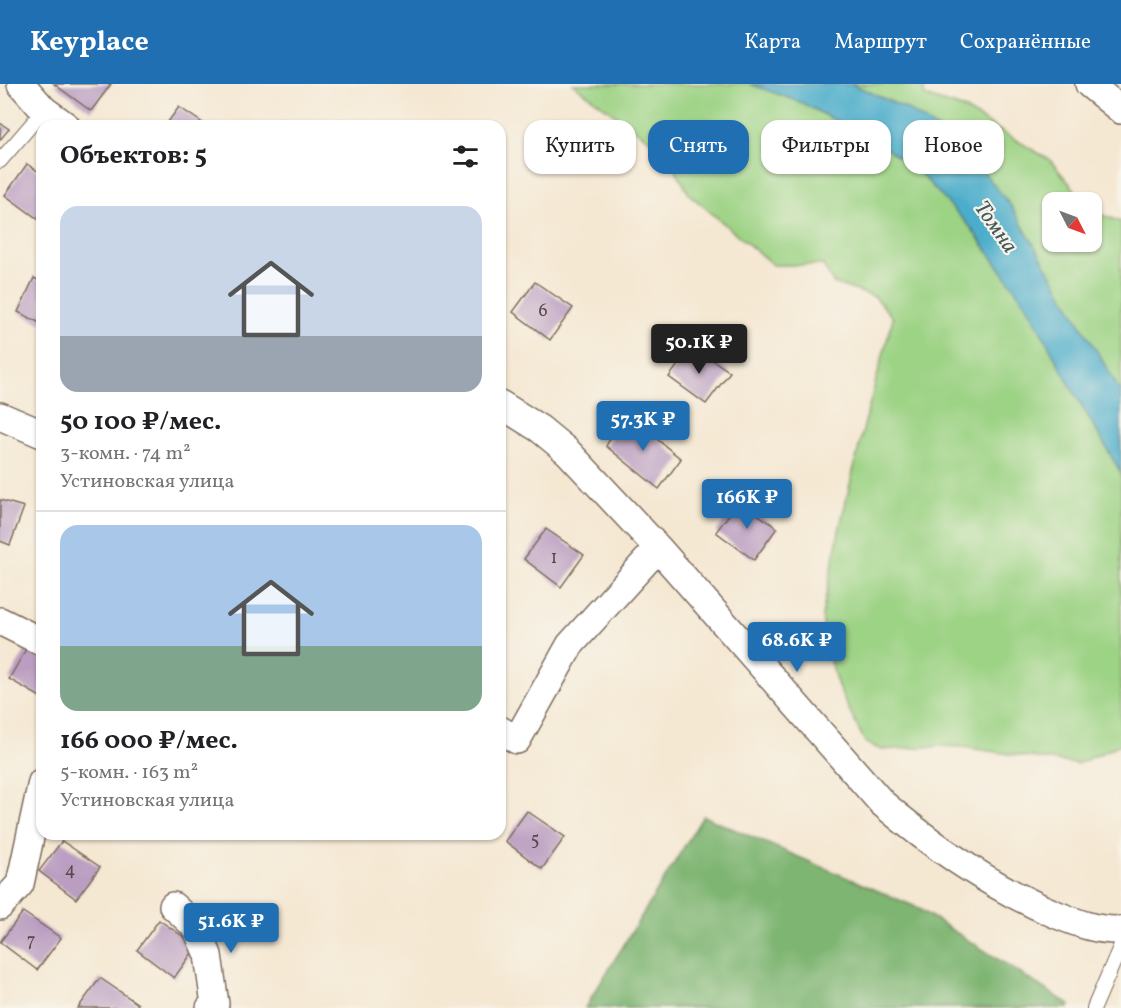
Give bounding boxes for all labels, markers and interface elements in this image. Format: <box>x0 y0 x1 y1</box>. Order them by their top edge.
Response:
text: Keyplace <box>30 23 149 62</box>
text: Карта <box>744 28 801 57</box>
text: Маршрут <box>834 28 927 57</box>
text: Сохранённые <box>960 28 1091 57</box>
chip: Купить <box>524 120 636 174</box>
chip: Снять <box>648 120 749 174</box>
chip: Фильтры <box>761 120 891 174</box>
chip: Новое <box>903 120 1004 174</box>
text: Объектов: 5 <box>60 138 207 174</box>
icon: filters <box>449 140 482 173</box>
north arrow <box>1042 192 1102 252</box>
map controls <box>1042 192 1102 252</box>
water label: Томна <box>966 195 1024 260</box>
icon: home <box>217 245 325 353</box>
house number: 6 <box>538 299 548 324</box>
pin: 50.1K ₽ <box>644 324 754 375</box>
text: 50.1K ₽ <box>665 329 733 357</box>
pin: 57.3K ₽ <box>588 401 698 452</box>
text: 50 100 ₽/мес. <box>60 404 221 440</box>
text: 57.3K ₽ <box>611 406 675 434</box>
text: 3-комн. · 74 m² <box>60 440 191 468</box>
text: Устиновская улица <box>60 468 234 496</box>
pin: 166K ₽ <box>698 479 796 530</box>
text: 166K ₽ <box>716 484 778 512</box>
house number: 1 <box>551 546 557 571</box>
icon: home <box>217 564 325 672</box>
pin: 68.6K ₽ <box>742 622 852 673</box>
text: 68.6K ₽ <box>762 627 832 655</box>
text: 166 000 ₽/мес. <box>60 723 238 759</box>
text: 5-комн. · 163 m² <box>60 759 198 787</box>
text: Устиновская улица <box>60 787 234 815</box>
house number: 5 <box>531 828 539 853</box>
house number: 4 <box>65 858 75 883</box>
pin: 51.6K ₽ <box>176 903 286 954</box>
text: 51.6K ₽ <box>198 908 264 936</box>
house number: 7 <box>27 929 35 954</box>

